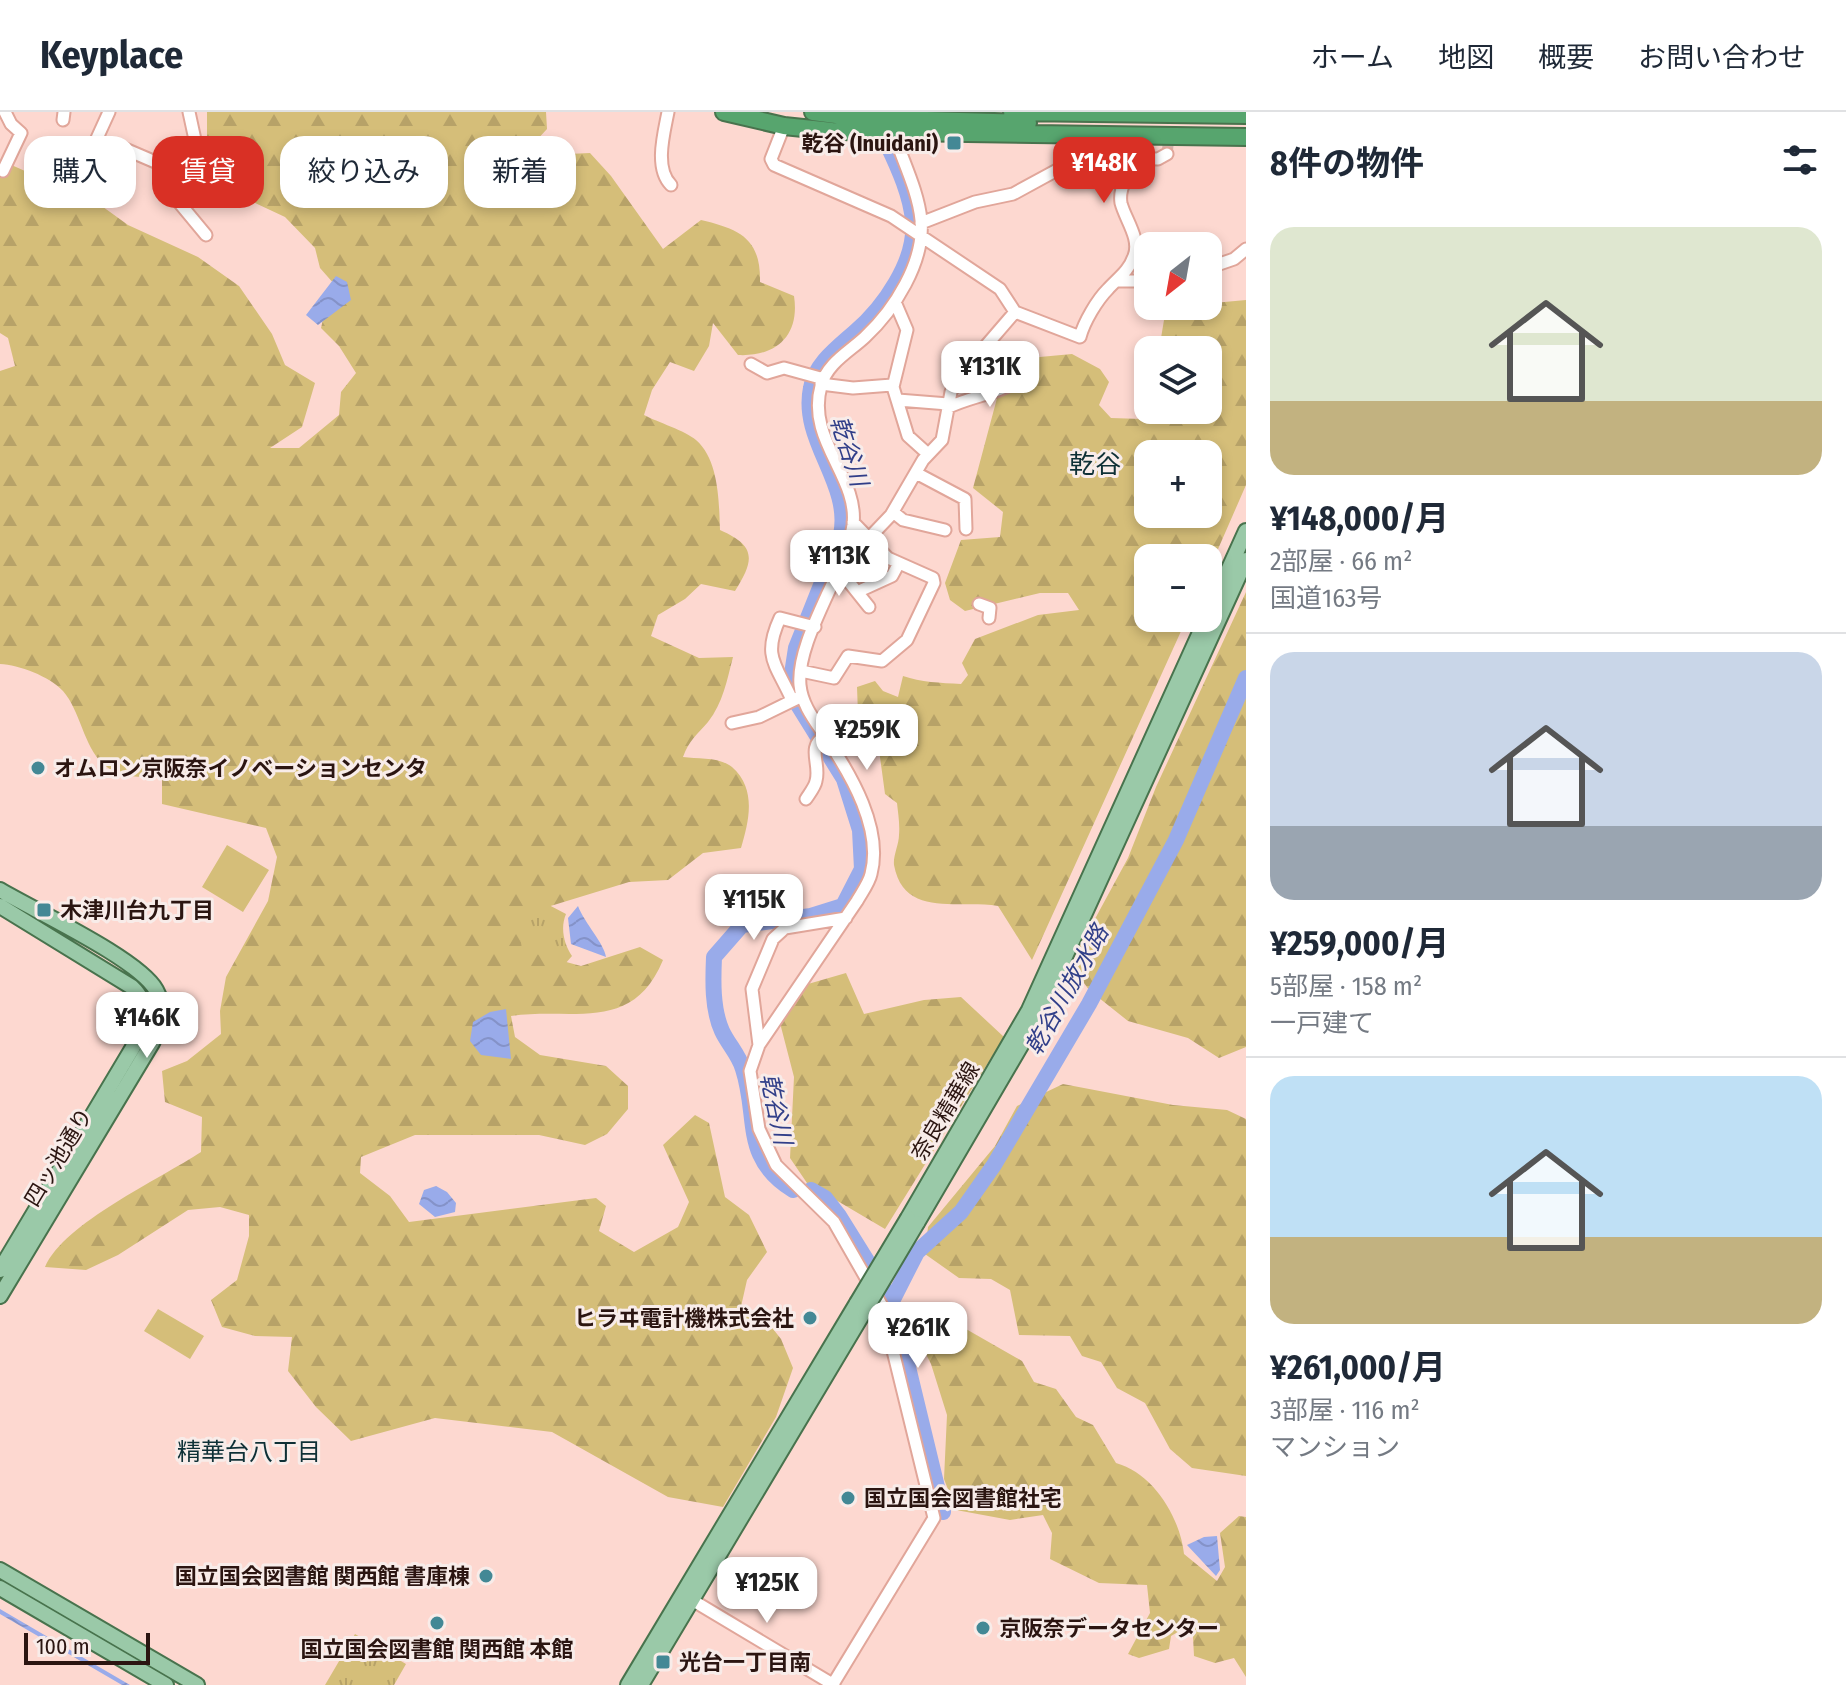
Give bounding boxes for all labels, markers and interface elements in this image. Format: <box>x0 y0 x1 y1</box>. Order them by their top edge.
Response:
text: Keyplace <box>40 32 183 78</box>
text: ホーム <box>1311 41 1394 74</box>
text: 地図 <box>1438 41 1494 74</box>
text: 概要 <box>1538 41 1594 74</box>
text: お問い合わせ <box>1638 41 1806 74</box>
place label: 乾谷 (Inuidani) <box>802 130 938 157</box>
marker: 乾谷 (Inuidani) <box>945 134 963 152</box>
chip: 購入 <box>24 136 136 208</box>
chip: 賃貸 <box>152 136 264 208</box>
chip: 絞り込み <box>280 136 448 208</box>
chip: 新着 <box>464 136 576 208</box>
pin: ¥148K <box>1048 137 1160 205</box>
icon: filters <box>1778 138 1822 182</box>
text: 8件の物件 <box>1270 143 1424 184</box>
text: ¥148K <box>1071 147 1137 178</box>
north arrow <box>1134 232 1222 320</box>
map controls <box>1134 232 1222 632</box>
icon: home <box>1474 279 1618 423</box>
button: layers <box>1134 336 1222 424</box>
pin: ¥131K <box>934 341 1046 409</box>
text: ¥131K <box>959 351 1021 382</box>
water label: 乾谷川 <box>825 412 874 492</box>
button: + <box>1134 440 1222 528</box>
district label: 乾谷 <box>1069 449 1121 480</box>
text: ¥148,000/月 <box>1270 498 1449 539</box>
pin: ¥113K <box>783 530 895 598</box>
text: ¥113K <box>808 540 870 571</box>
button: − <box>1134 544 1222 632</box>
text: 2部屋 · 66 m² <box>1270 546 1412 577</box>
text: 国道163号 <box>1270 583 1383 614</box>
pin: ¥259K <box>811 704 923 772</box>
icon: home <box>1474 704 1618 848</box>
text: ¥259K <box>834 714 900 745</box>
place label: オムロン京阪奈イノベーションセンタ <box>54 755 427 782</box>
marker: オムロン京阪奈イノベーションセンタ <box>29 759 47 777</box>
pin: ¥115K <box>698 874 810 942</box>
text: ¥115K <box>723 884 785 915</box>
place label: 木津川台九丁目 <box>60 897 214 924</box>
marker: 木津川台九丁目 <box>35 901 53 919</box>
water label: 乾谷川放水路 <box>1020 918 1115 1060</box>
text: ¥259,000/月 <box>1270 923 1449 964</box>
text: 5部屋 · 158 m² <box>1270 971 1422 1002</box>
pin: ¥146K <box>91 992 203 1060</box>
text: ¥146K <box>114 1002 180 1033</box>
text: 一戸建て <box>1270 1008 1374 1039</box>
street label: 奈良精華線 <box>906 1057 985 1165</box>
water label: 乾谷川 <box>755 1071 798 1150</box>
street label: 四ッ池通り <box>19 1103 98 1211</box>
icon: home <box>1474 1128 1618 1272</box>
pin: ¥261K <box>862 1302 974 1370</box>
place label: ヒラヰ電計機株式会社 <box>574 1305 794 1332</box>
marker: ヒラヰ電計機株式会社 <box>801 1309 819 1327</box>
text: ¥261K <box>886 1312 950 1343</box>
text: ¥261,000/月 <box>1270 1347 1446 1388</box>
text: 3部屋 · 116 m² <box>1270 1395 1420 1426</box>
text: マンション <box>1270 1432 1400 1463</box>
district label: 精華台八丁目 <box>177 1438 321 1466</box>
place label: 国立国会図書館社宅 <box>864 1485 1062 1512</box>
marker: 国立国会図書館社宅 <box>839 1489 857 1507</box>
pin: ¥125K <box>711 1557 823 1625</box>
place label: 国立国会図書館 関西館 書庫棟 <box>175 1563 470 1590</box>
marker: 国立国会図書館 関西館 書庫棟 <box>477 1567 495 1585</box>
text: ¥125K <box>735 1567 799 1598</box>
marker: 国立国会図書館 関西館 本館 <box>428 1614 446 1632</box>
place label: 京阪奈データセンター <box>999 1615 1219 1642</box>
marker: 京阪奈データセンター <box>974 1619 992 1637</box>
scale bar <box>24 1629 150 1665</box>
text: 100 m <box>36 1633 90 1660</box>
place label: 国立国会図書館 関西館 本館 <box>300 1636 574 1663</box>
place label: 光台一丁目南 <box>679 1649 811 1676</box>
marker: 光台一丁目南 <box>654 1653 672 1671</box>

